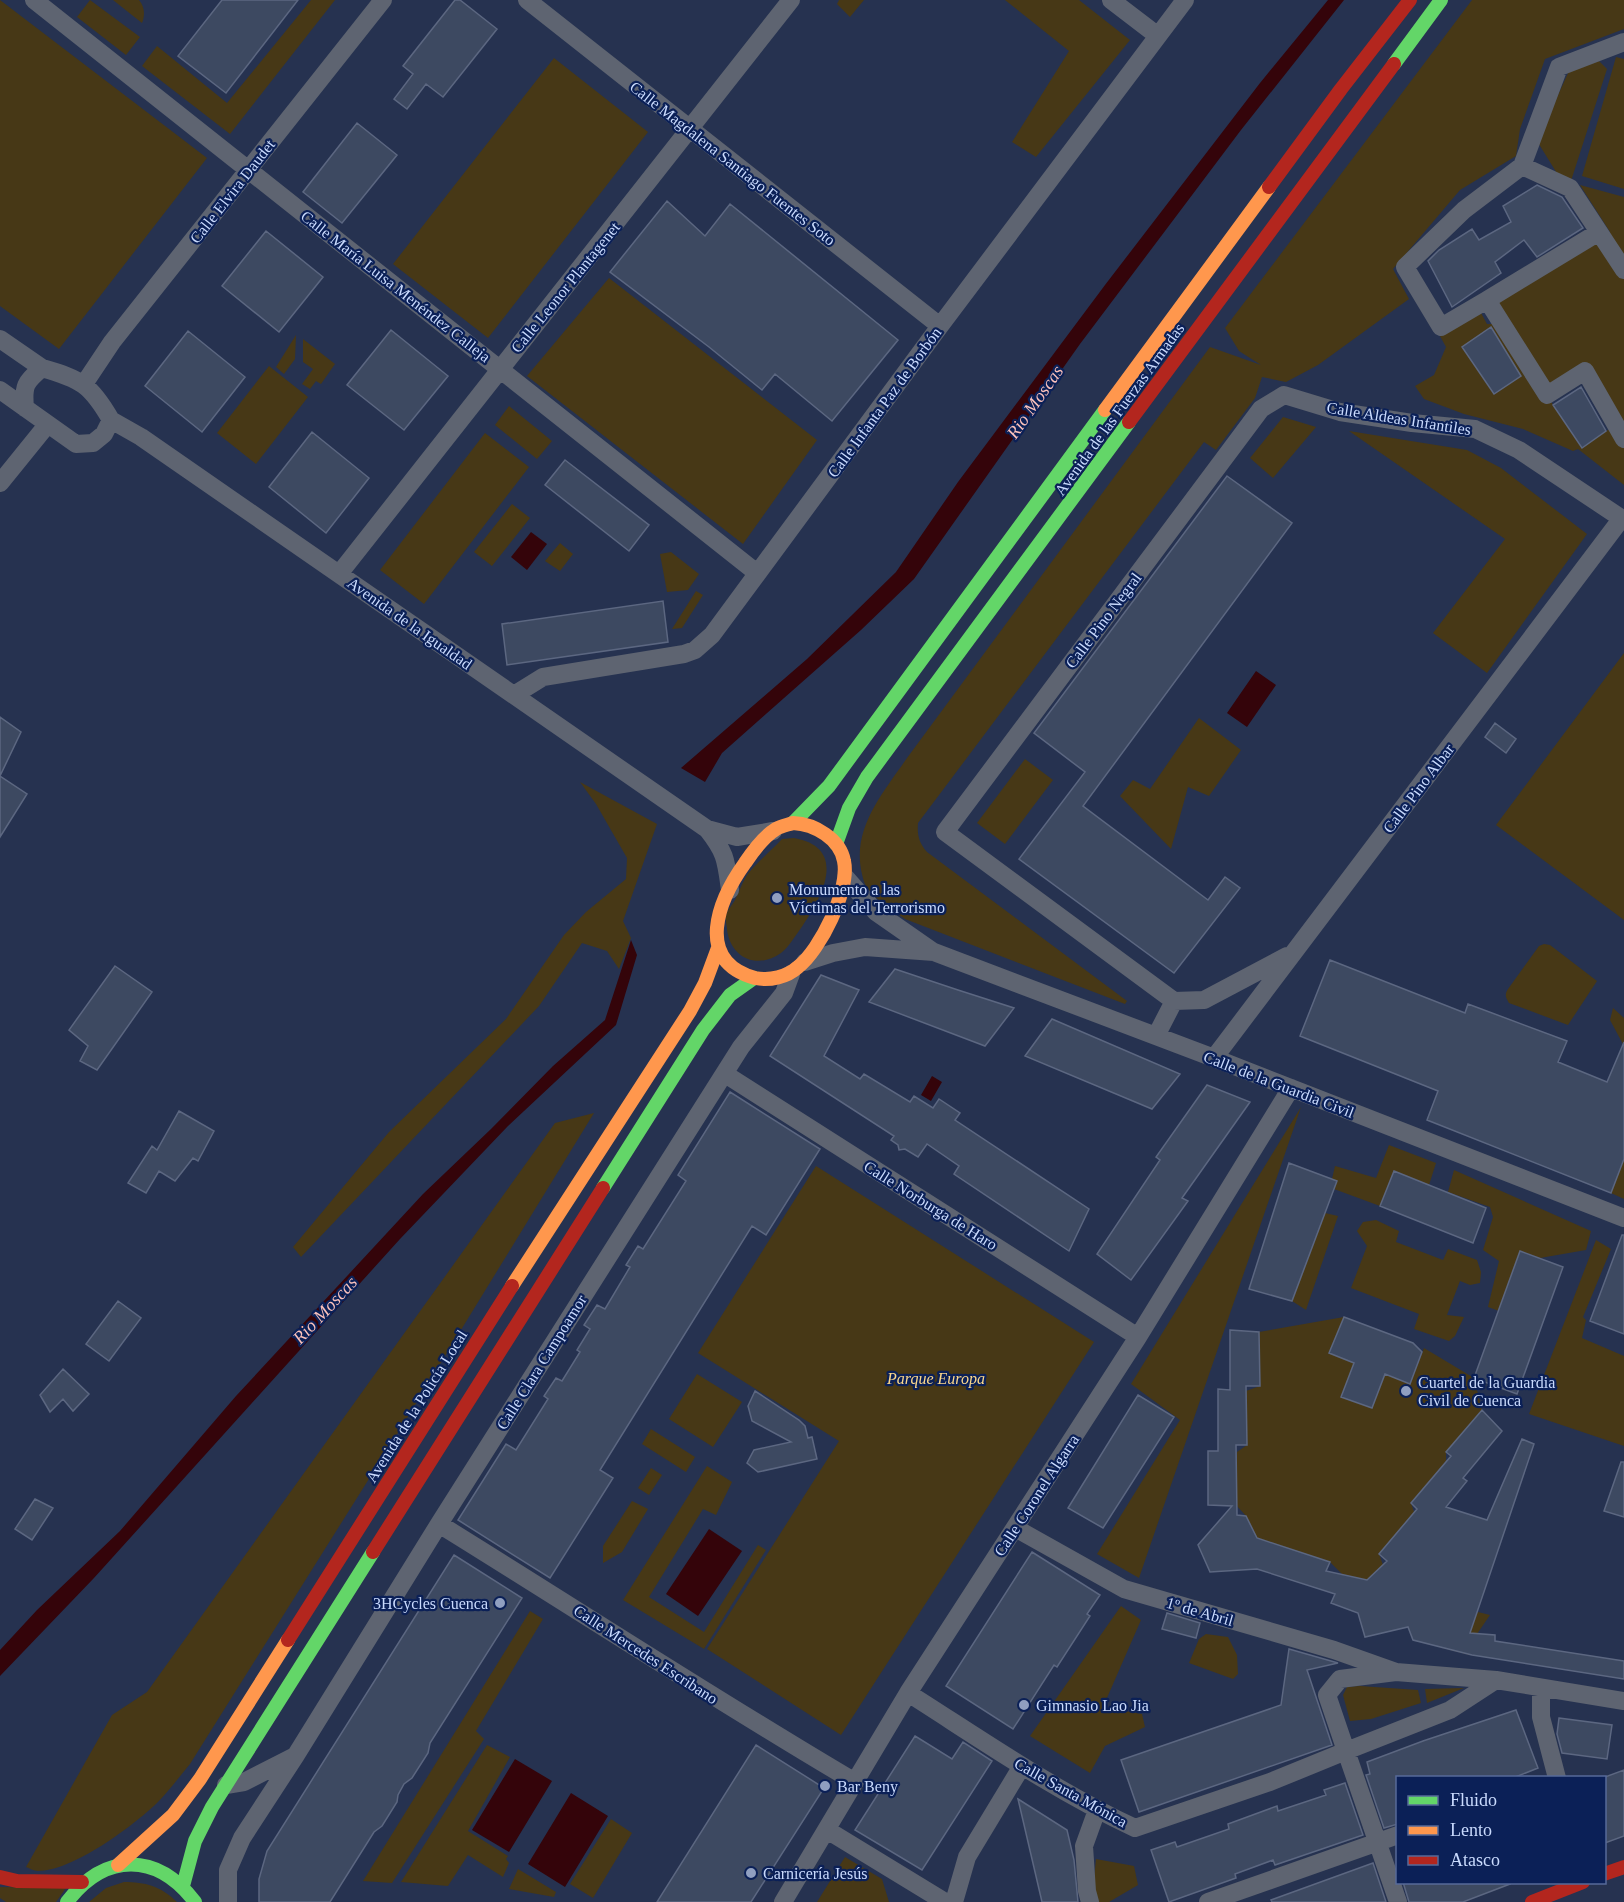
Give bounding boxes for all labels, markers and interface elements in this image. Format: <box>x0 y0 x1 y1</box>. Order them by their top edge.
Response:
street label: Calle Magdalena Santiago Fuentes Soto <box>626 78 839 250</box>
street label: Calle Elvira Daudet <box>187 136 279 247</box>
street label: Calle María Luisa Menéndez Calleja <box>297 207 494 366</box>
street label: Calle Leonor Plantagenet <box>508 218 624 356</box>
street label: Avenida de las Fuerzas Armadas <box>1051 320 1188 499</box>
street label: Calle Infanta Paz de Borbón <box>824 324 945 481</box>
water label: Rio Moscas <box>1002 362 1067 443</box>
street label: Calle Aldeas Infantiles <box>1326 399 1472 438</box>
street label: Calle Pino Negral <box>1062 569 1146 672</box>
street label: Avenida de la Igualdad <box>344 574 475 674</box>
street label: Calle Pino Albar <box>1380 740 1458 836</box>
place label: Monumento a las Víctimas del Terrorismo <box>789 881 945 916</box>
marker: Monumento a las Víctimas del Terrorismo <box>770 891 784 905</box>
street label: Calle de la Guardia Civil <box>1201 1048 1357 1121</box>
street label: Calle Norburga de Haro <box>860 1157 1000 1254</box>
water label: Rio Moscas <box>288 1272 361 1348</box>
street label: Calle Clara Campoamor <box>493 1291 591 1433</box>
street label: Avenida de la Policía Local <box>362 1326 471 1486</box>
park label: Parque Europa <box>886 1370 985 1388</box>
place label: Cuartel de la Guardia Civil de Cuenca <box>1418 1374 1555 1409</box>
marker: Cuartel de la Guardia Civil de Cuenca <box>1399 1384 1413 1398</box>
street label: Calle Coronel Algarra <box>991 1431 1083 1560</box>
street label: 1º de Abril <box>1164 1594 1236 1629</box>
place label: 3HCycles Cuenca <box>373 1595 488 1613</box>
marker: 3HCycles Cuenca <box>493 1596 507 1610</box>
street label: Calle Mercedes Escribano <box>571 1602 721 1707</box>
place label: Gimnasio Lao Jia <box>1036 1697 1149 1714</box>
marker: Gimnasio Lao Jia <box>1017 1698 1031 1712</box>
street label: Calle Santa Mónica <box>1011 1754 1130 1830</box>
legend <box>1396 1776 1606 1884</box>
place label: Bar Beny <box>837 1778 898 1796</box>
marker: Bar Beny <box>818 1779 832 1793</box>
text: Fluido <box>1450 1790 1497 1810</box>
text: Lento <box>1450 1820 1492 1840</box>
text: Atasco <box>1450 1850 1500 1870</box>
place label: Carnicería Jesús <box>763 1865 867 1882</box>
marker: Carnicería Jesús <box>744 1866 758 1880</box>

